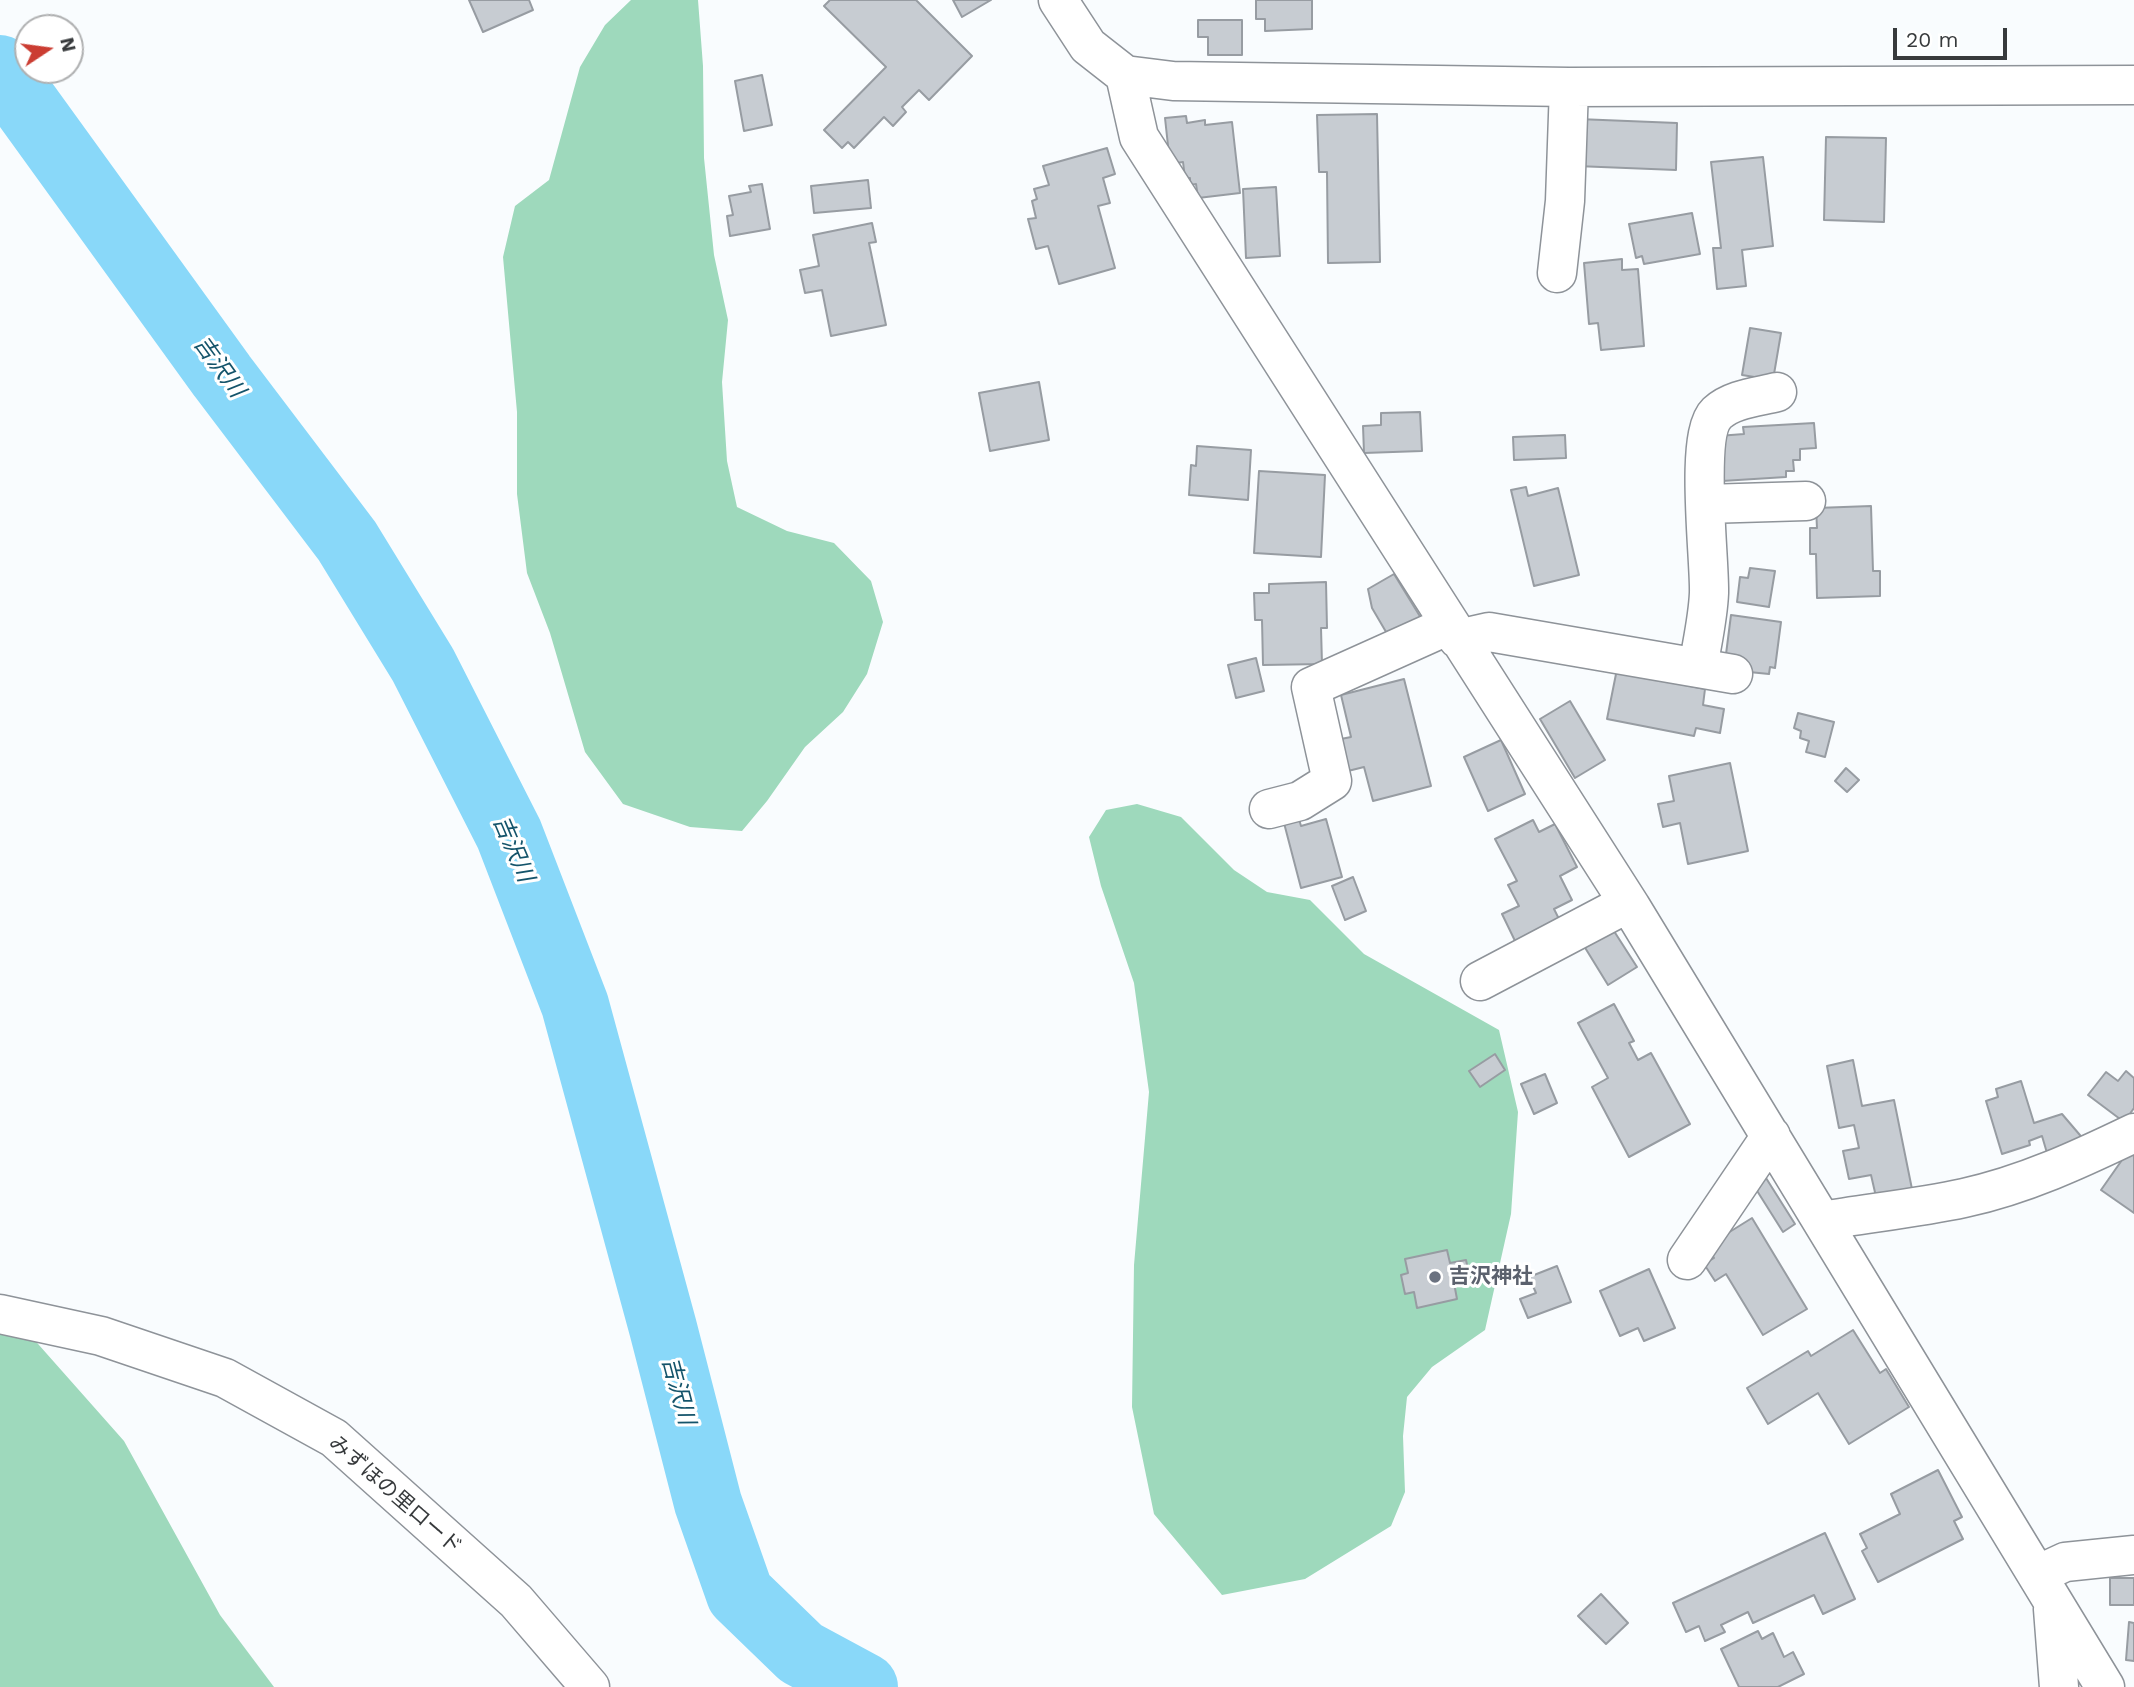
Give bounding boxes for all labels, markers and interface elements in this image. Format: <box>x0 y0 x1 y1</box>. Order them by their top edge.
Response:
north arrow <box>14 14 84 84</box>
scale bar <box>1896 14 2010 58</box>
text: 20 m <box>1906 27 1958 52</box>
text: N <box>55 35 81 54</box>
water label: 吉沢川 <box>188 331 250 403</box>
water label: 吉沢川 <box>487 812 539 886</box>
place label: 吉沢神社 <box>1449 1264 1533 1290</box>
marker: 吉沢神社 <box>1427 1269 1443 1285</box>
water label: 吉沢川 <box>656 1354 700 1428</box>
street label: みずほの里ロード <box>323 1430 467 1560</box>

